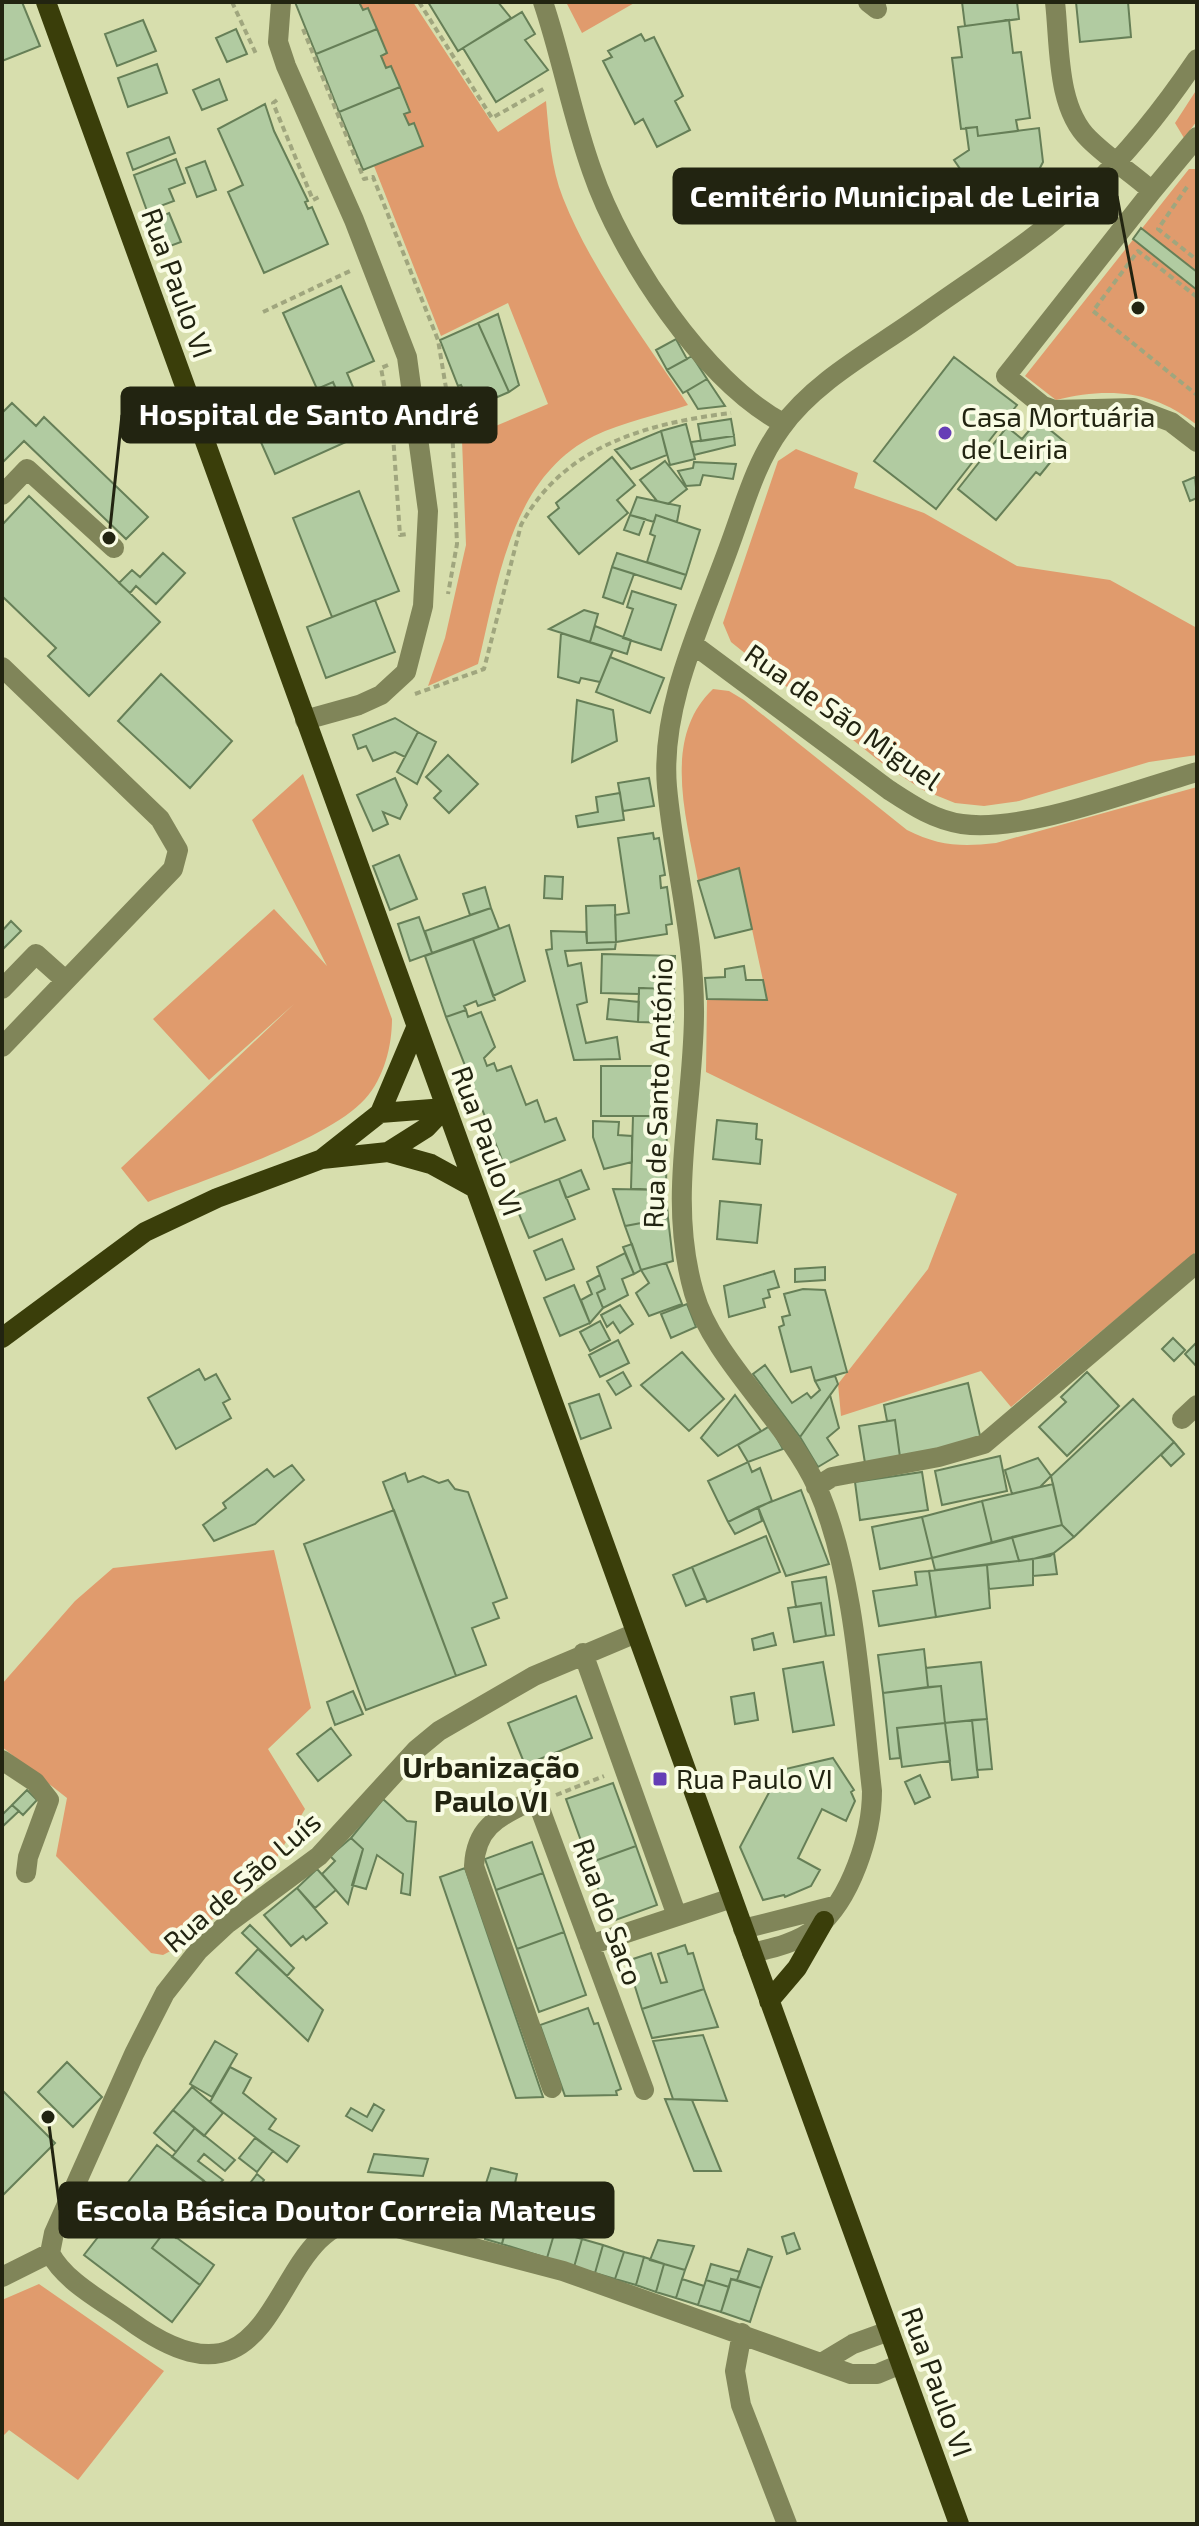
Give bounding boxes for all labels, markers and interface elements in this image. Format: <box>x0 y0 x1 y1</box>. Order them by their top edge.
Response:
callout: Cemitério Municipal de Leiria <box>674 169 1117 223</box>
text: Cemitério Municipal de Leiria <box>690 177 1100 213</box>
street label: Rua Paulo VI <box>135 203 221 362</box>
callout: Hospital de Santo André <box>122 388 496 442</box>
text: Hospital de Santo André <box>139 395 479 431</box>
place label: Casa Mortuária de Leiria <box>961 399 1155 465</box>
marker: Casa Mortuária de Leiria <box>936 424 954 442</box>
street label: Rua de São Miguel <box>739 636 949 797</box>
street label: Rua de Santo António <box>635 957 679 1229</box>
street label: Rua Paulo VI <box>445 1061 531 1220</box>
district label: Urbanização Paulo VI <box>402 1748 580 1818</box>
place label: Rua Paulo VI <box>676 1761 833 1795</box>
marker: Rua Paulo VI <box>651 1770 669 1788</box>
street label: Rua de São Luís <box>156 1804 327 1959</box>
street label: Rua do Saco <box>567 1834 651 1990</box>
callout: Escola Básica Doutor Correia Mateus <box>60 2183 613 2237</box>
text: Escola Básica Doutor Correia Mateus <box>76 2191 596 2227</box>
street label: Rua Paulo VI <box>895 2302 981 2461</box>

